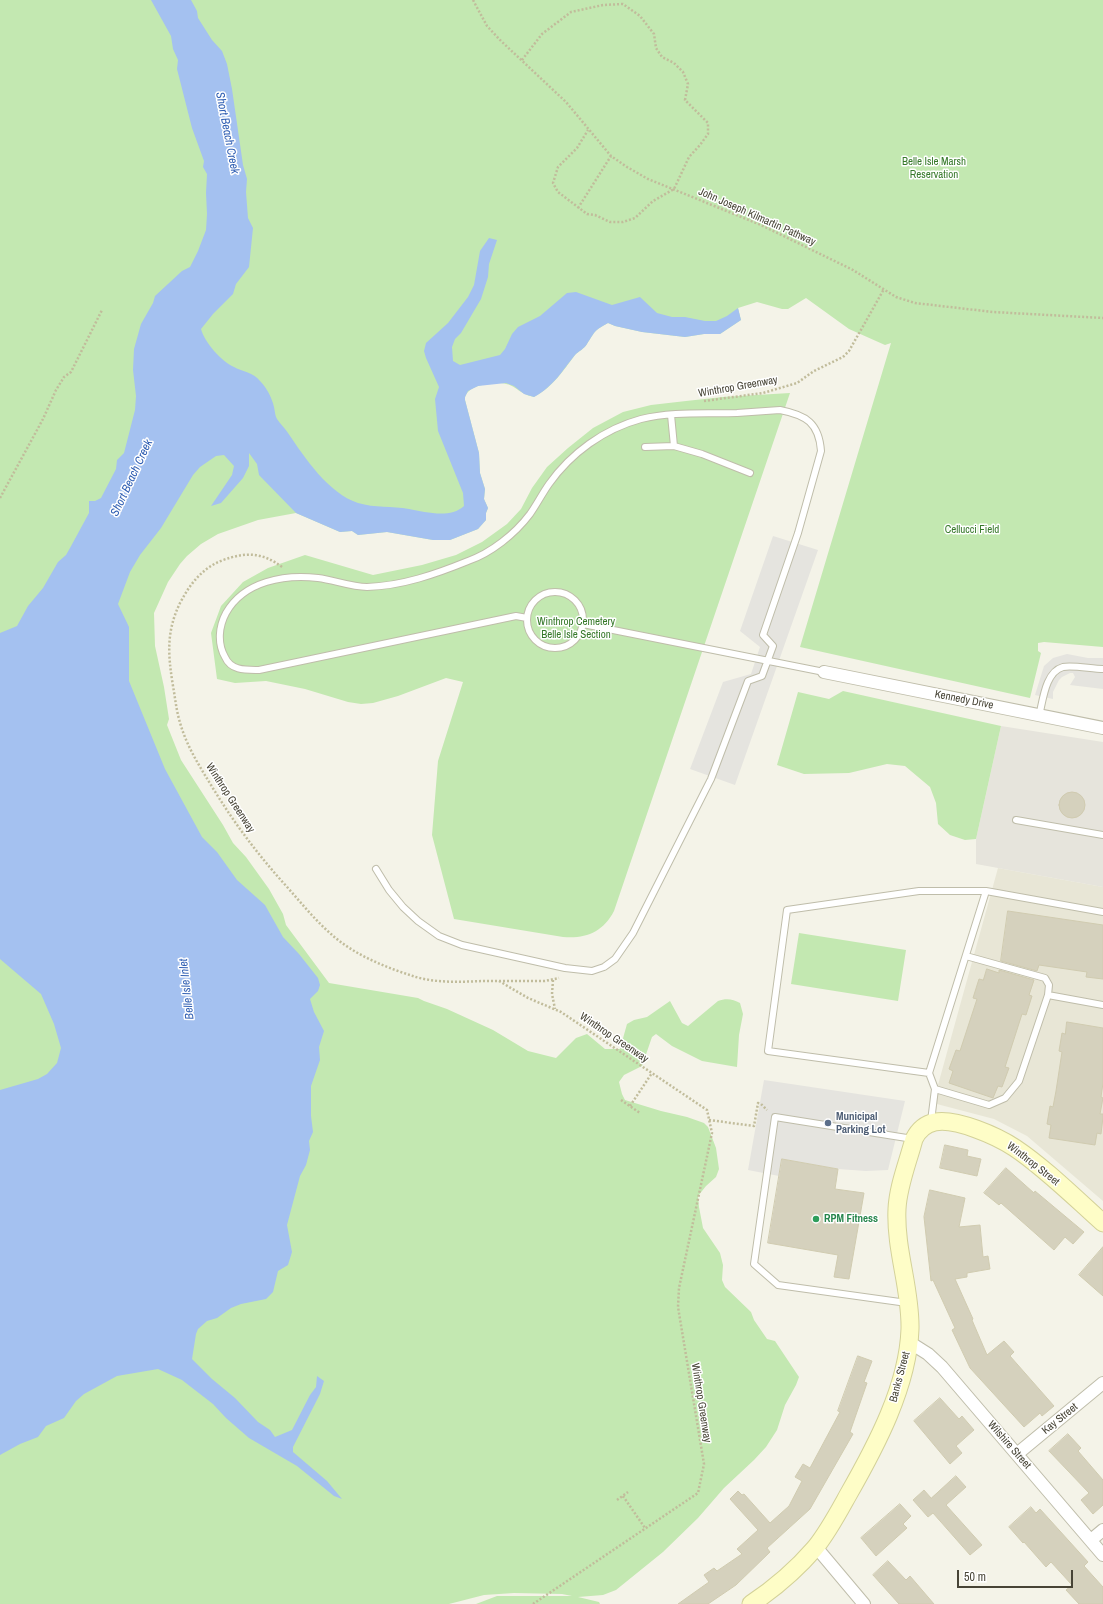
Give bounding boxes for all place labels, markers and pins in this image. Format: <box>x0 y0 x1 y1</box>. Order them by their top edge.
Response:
place label: Municipal Parking Lot <box>836 1110 886 1136</box>
marker: Municipal Parking Lot <box>823 1118 833 1128</box>
place label: RPM Fitness <box>824 1212 878 1226</box>
marker: RPM Fitness <box>811 1214 821 1224</box>

